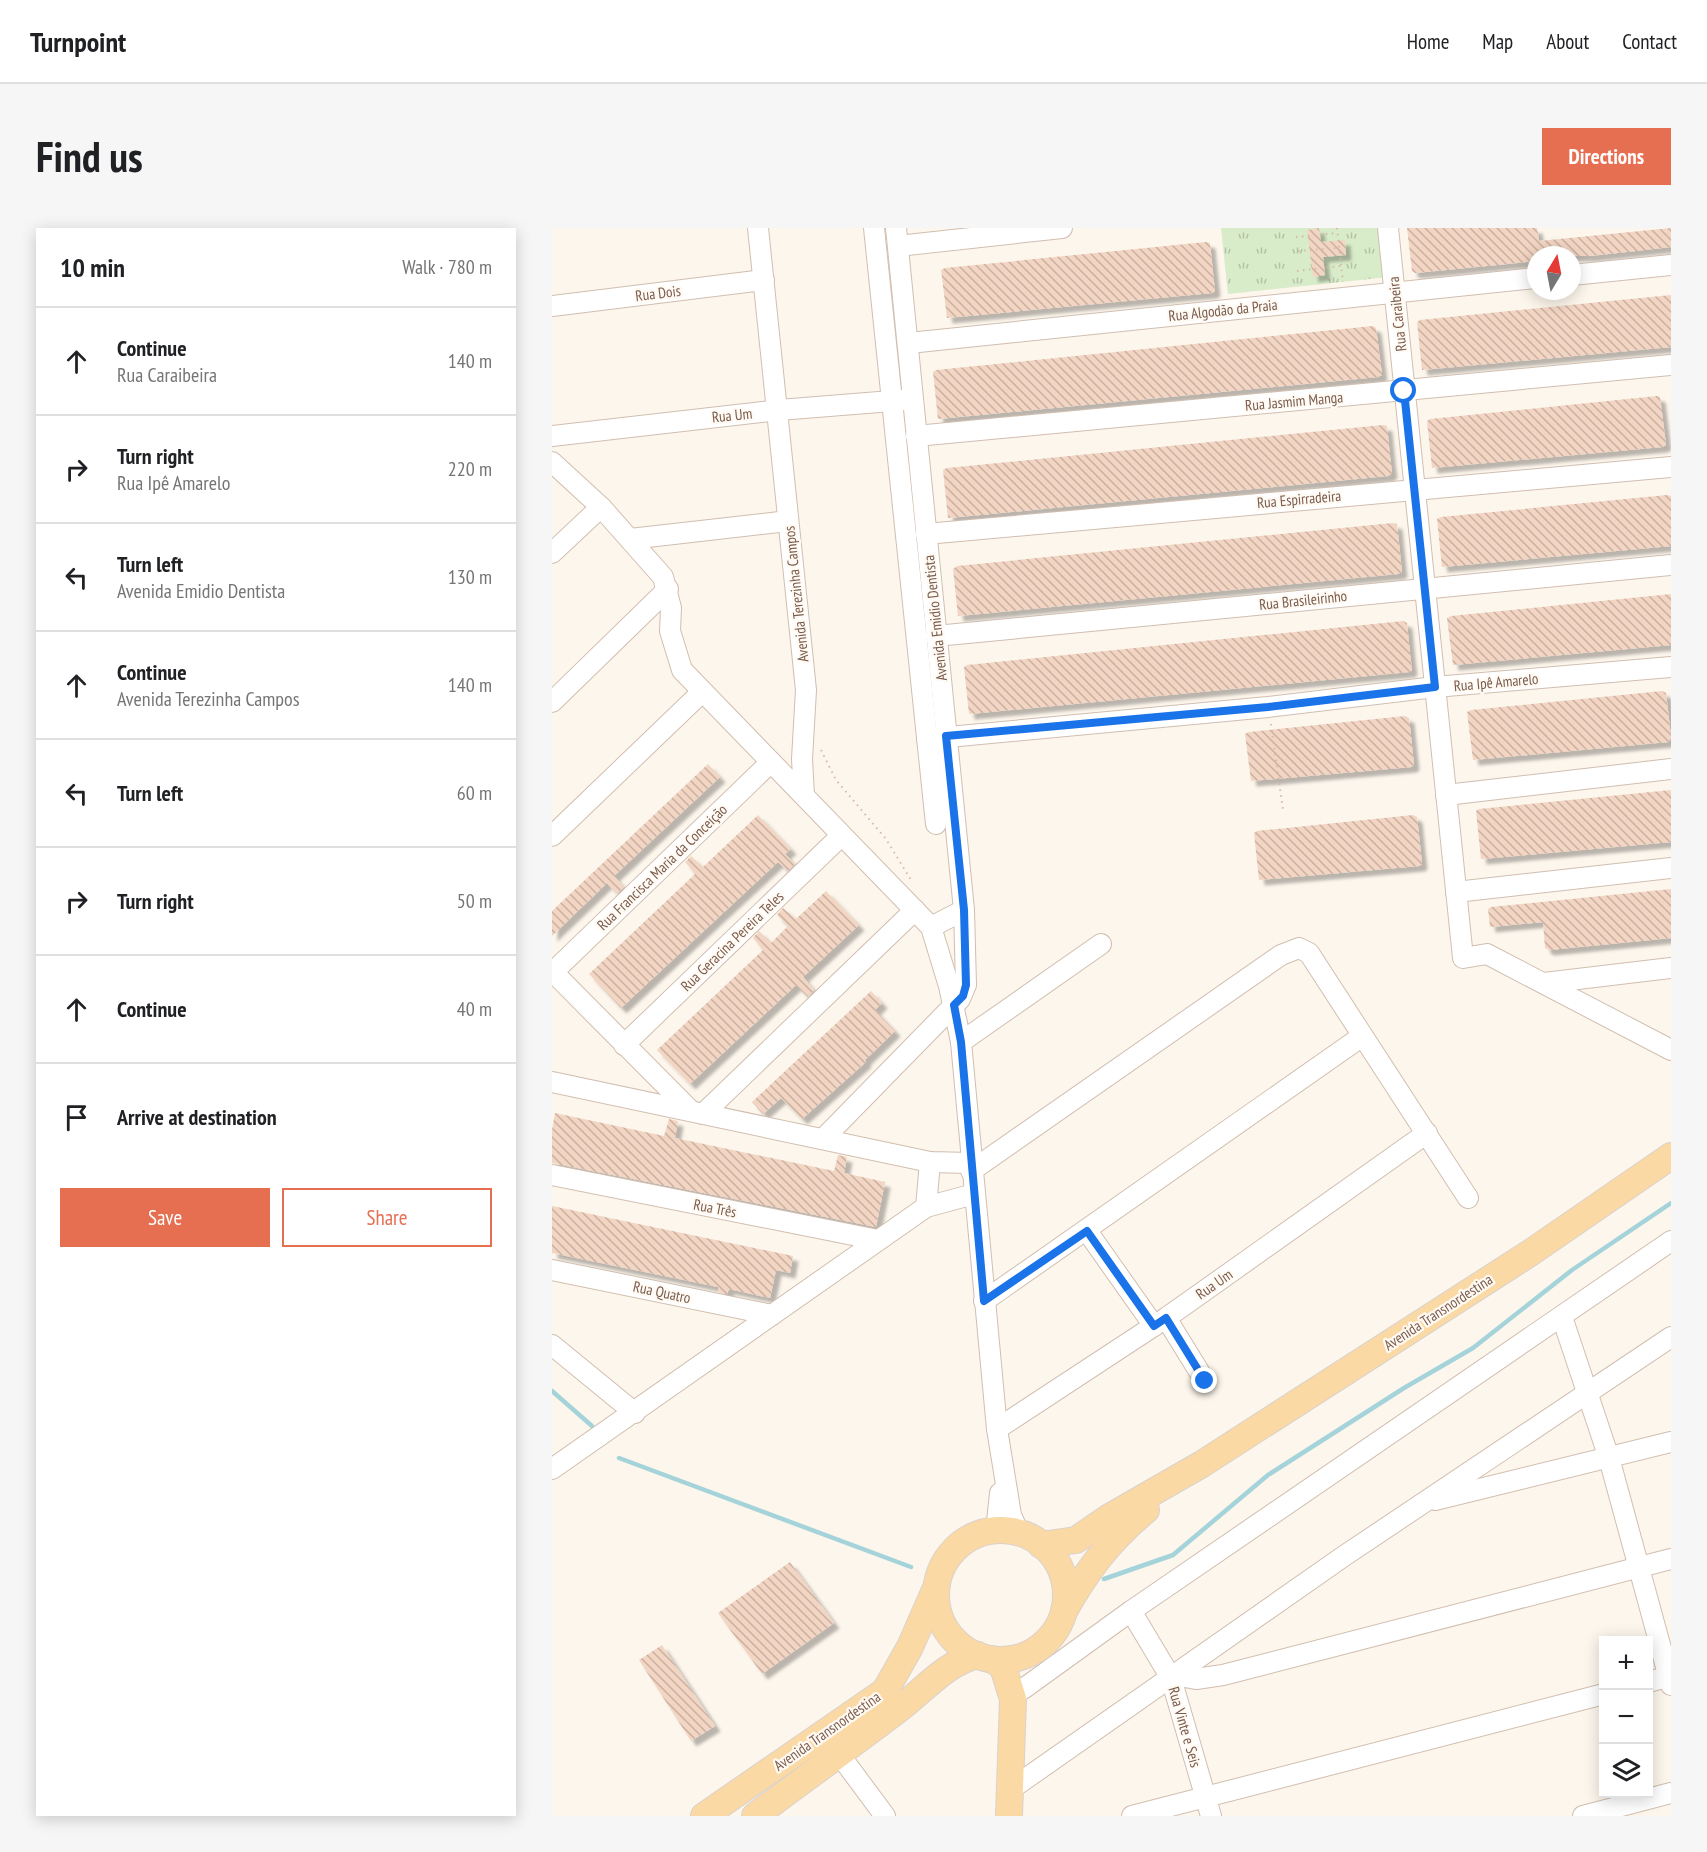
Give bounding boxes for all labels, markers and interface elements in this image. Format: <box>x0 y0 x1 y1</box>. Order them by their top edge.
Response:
text: Turnpoint <box>30 23 126 60</box>
text: Home <box>1407 28 1449 55</box>
text: Map <box>1482 28 1513 55</box>
text: About <box>1546 28 1589 55</box>
text: Contact <box>1622 28 1677 55</box>
button: Directions <box>1542 128 1671 185</box>
text: Find us <box>36 129 143 184</box>
north arrow <box>1527 246 1581 300</box>
text: 10 min <box>60 251 125 284</box>
text: Walk · 780 m <box>402 254 492 280</box>
street label: Rua Caraibeira <box>1384 276 1410 352</box>
street label: Rua Dois <box>634 281 682 305</box>
street label: Rua Algodão da Praia <box>1168 295 1278 325</box>
text: Continue <box>117 334 187 362</box>
icon: ahead <box>60 345 93 378</box>
text: 140 m <box>448 348 492 374</box>
text: Rua Caraibeira <box>117 362 217 388</box>
route start <box>1390 377 1416 403</box>
street label: Rua Jasmim Manga <box>1244 387 1344 415</box>
street label: Rua Um <box>711 403 753 427</box>
text: Turn right <box>117 442 194 470</box>
icon: right <box>60 453 93 486</box>
text: 220 m <box>448 456 492 482</box>
text: Rua Ipê Amarelo <box>117 470 230 496</box>
street label: Rua Espirradeira <box>1256 486 1342 512</box>
street label: Avenida Terezinha Campos <box>779 525 813 663</box>
text: Turn left <box>117 550 183 578</box>
street label: Avenida Emidio Dentista <box>919 554 951 682</box>
icon: left <box>60 561 93 594</box>
text: 130 m <box>448 564 492 590</box>
text: Avenida Emidio Dentista <box>117 578 285 604</box>
street label: Rua Brasileirinho <box>1258 586 1348 614</box>
text: Continue <box>117 658 187 686</box>
icon: ahead <box>60 669 93 702</box>
street label: Rua Ipê Amarelo <box>1453 669 1539 695</box>
text: 140 m <box>448 672 492 698</box>
text: Avenida Terezinha Campos <box>117 686 299 712</box>
icon: left <box>60 777 93 810</box>
text: Turn left <box>117 779 183 807</box>
text: 60 m <box>457 780 492 806</box>
street label: Rua Francisca Maria da Conceição <box>593 800 731 934</box>
icon: right <box>60 885 93 918</box>
text: Turn right <box>117 887 194 915</box>
street label: Rua Geracina Pereira Teles <box>676 887 788 995</box>
text: 50 m <box>457 888 492 914</box>
icon: ahead <box>60 993 93 1026</box>
text: Continue <box>117 995 187 1023</box>
text: 40 m <box>457 996 492 1022</box>
icon: arrive <box>60 1101 93 1134</box>
text: Arrive at destination <box>117 1103 277 1131</box>
button: Save <box>60 1188 270 1247</box>
button: Share <box>282 1188 492 1247</box>
street label: Rua Três <box>692 1195 738 1221</box>
street label: Rua Um <box>1192 1265 1236 1303</box>
street label: Avenida Transnordestina <box>1380 1270 1496 1354</box>
street label: Rua Quatro <box>631 1277 693 1307</box>
route end <box>1191 1367 1217 1393</box>
map controls <box>1599 1636 1653 1798</box>
button: + <box>1599 1636 1653 1690</box>
street label: Rua Vinte e Seis <box>1164 1684 1206 1770</box>
street label: Avenida Transnordestina <box>770 1687 884 1775</box>
button: − <box>1599 1690 1653 1744</box>
button: layers <box>1599 1744 1653 1798</box>

